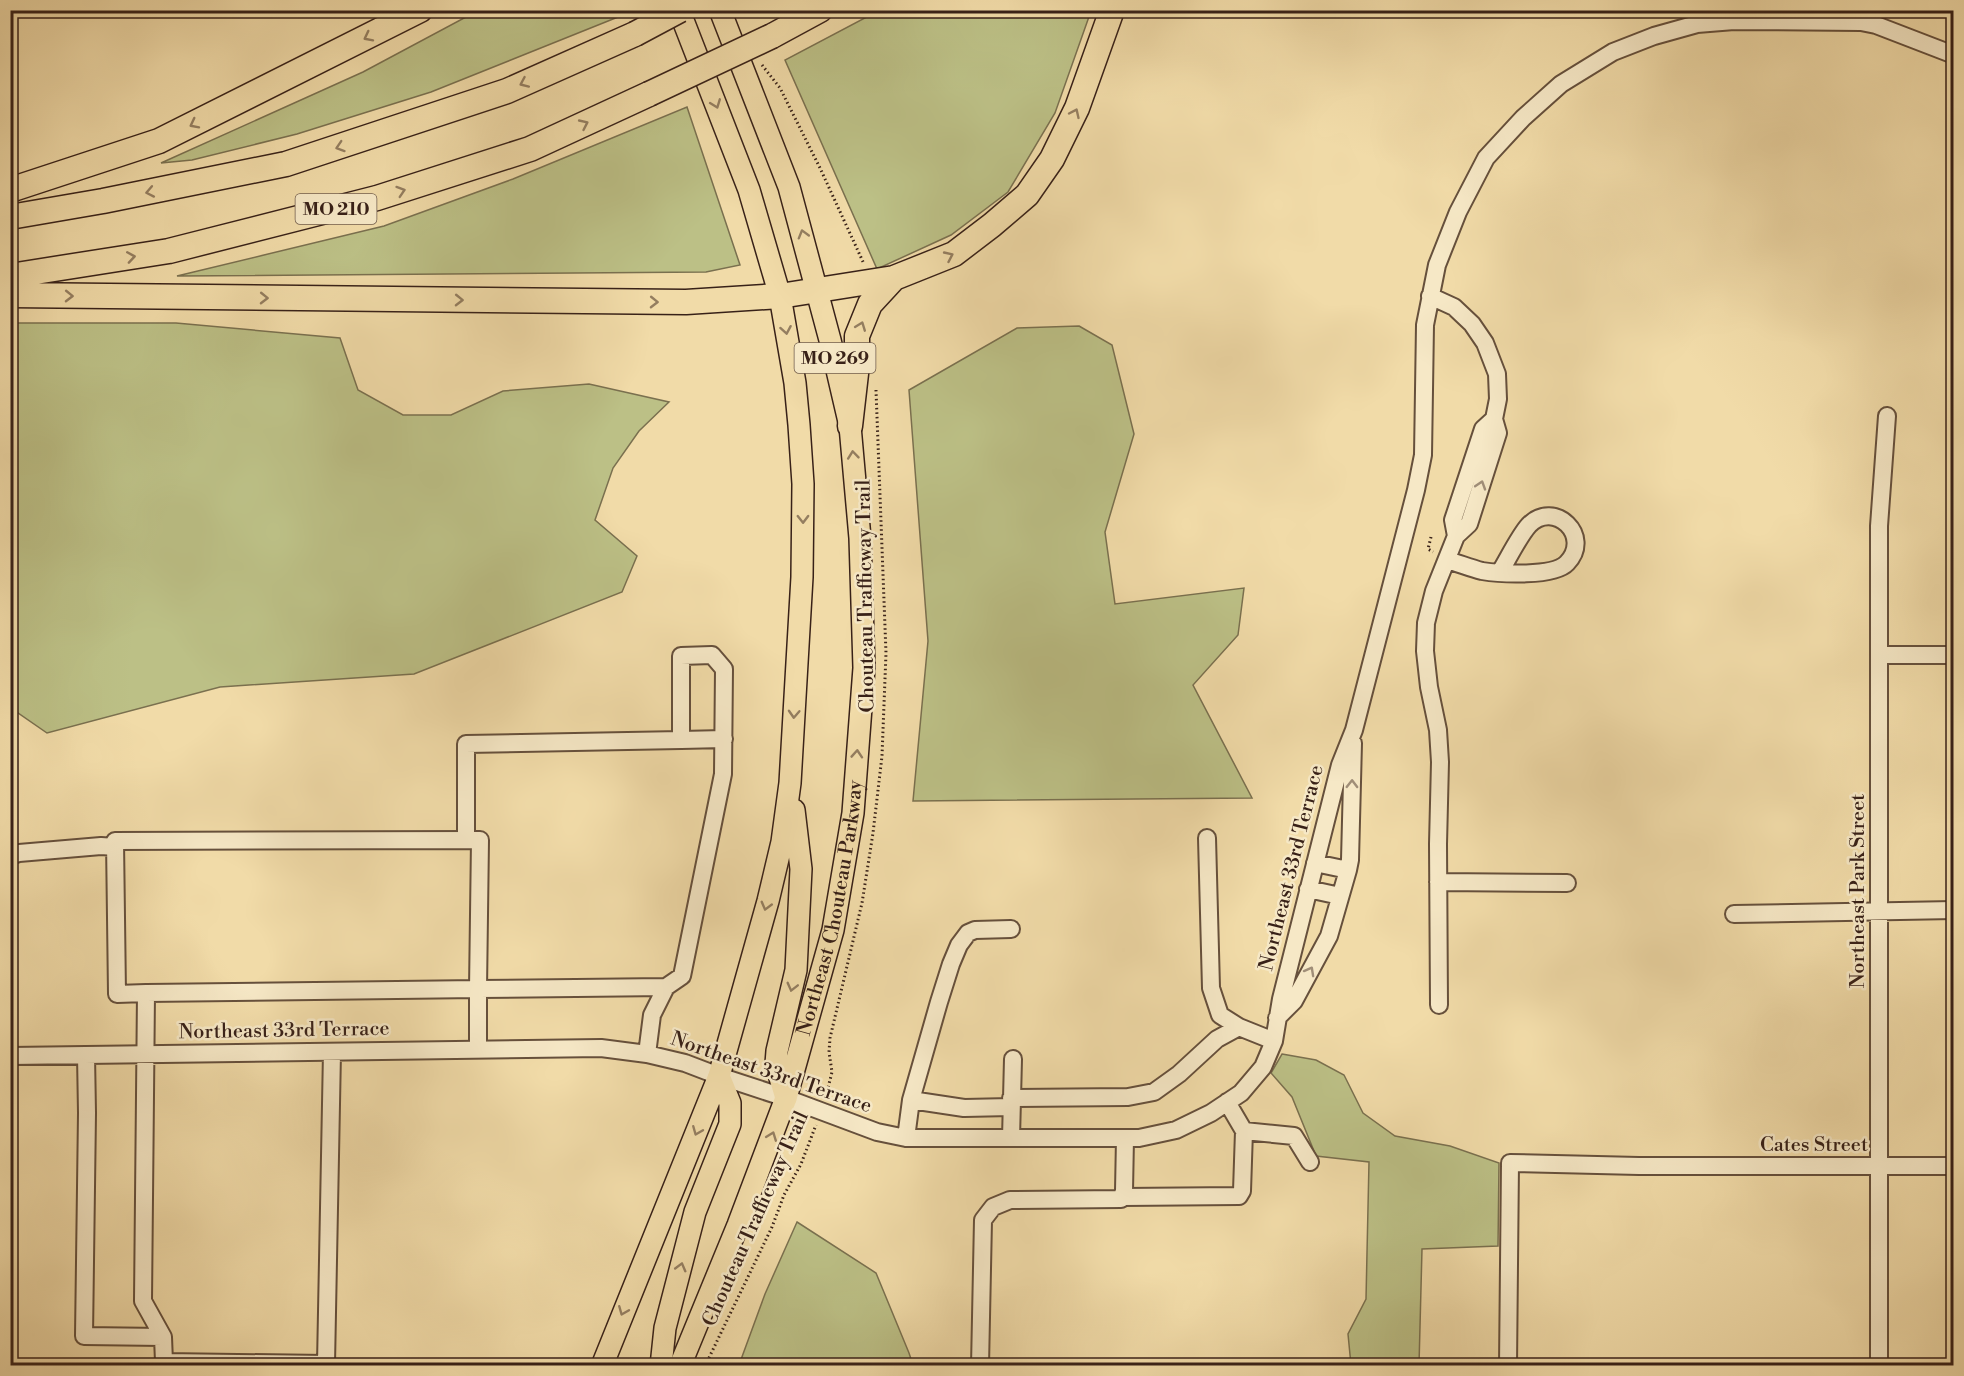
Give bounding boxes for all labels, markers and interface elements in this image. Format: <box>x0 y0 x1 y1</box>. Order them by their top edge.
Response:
one-way arrow <box>363 29 374 41</box>
one-way arrow <box>519 76 530 88</box>
one-way arrow <box>708 98 721 109</box>
one-way arrow <box>1067 108 1079 119</box>
one-way arrow <box>189 117 200 128</box>
one-way arrow <box>578 120 589 132</box>
one-way arrow <box>335 139 346 152</box>
one-way arrow <box>146 185 156 198</box>
one-way arrow <box>395 186 406 198</box>
road number: MO 210 <box>296 194 376 224</box>
one-way arrow <box>798 229 810 240</box>
one-way arrow <box>942 251 953 263</box>
one-way arrow <box>126 252 135 264</box>
one-way arrow <box>64 289 73 302</box>
one-way arrow <box>259 292 268 304</box>
one-way arrow <box>454 294 463 306</box>
one-way arrow <box>649 296 658 308</box>
one-way arrow <box>854 321 866 332</box>
one-way arrow <box>779 325 791 335</box>
road number: MO 269 <box>794 343 876 373</box>
one-way arrow <box>847 450 860 460</box>
street label: Chouteau Trafficway Trail <box>851 479 881 713</box>
one-way arrow <box>1474 480 1486 491</box>
one-way arrow <box>797 515 809 524</box>
one-way arrow <box>788 710 801 719</box>
one-way arrow <box>851 750 864 759</box>
street label: Northeast 33rd Terrace <box>1254 763 1330 973</box>
street label: Northeast Chouteau Parkway <box>792 779 868 1038</box>
one-way arrow <box>1345 779 1358 788</box>
street label: Northeast Park Street <box>1846 794 1871 988</box>
one-way arrow <box>761 901 774 911</box>
one-way arrow <box>1303 967 1314 977</box>
one-way arrow <box>787 982 800 992</box>
street label: Northeast 33rd Terrace <box>178 1017 390 1045</box>
street label: Northeast 33rd Terrace <box>667 1027 875 1119</box>
street label: Chouteau Trafficway Trail <box>697 1107 815 1331</box>
one-way arrow <box>692 1124 704 1135</box>
one-way arrow <box>764 1131 777 1142</box>
street label: Cates Street <box>1760 1133 1868 1158</box>
one-way arrow <box>674 1262 686 1273</box>
one-way arrow <box>618 1306 631 1316</box>

